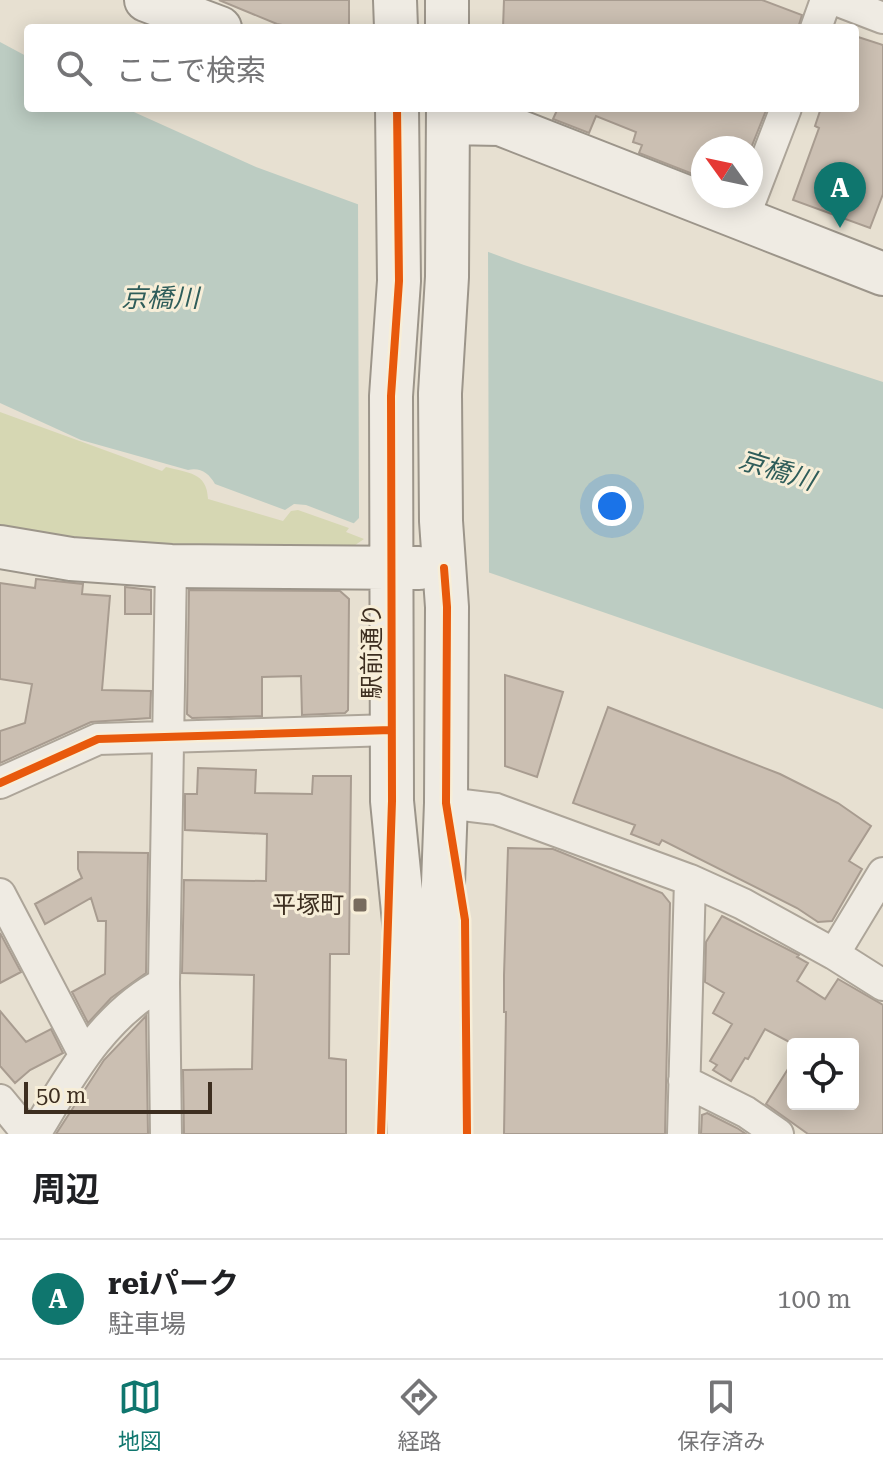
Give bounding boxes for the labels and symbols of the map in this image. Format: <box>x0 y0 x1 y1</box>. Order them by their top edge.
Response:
north arrow <box>691 136 763 208</box>
pin: A <box>814 162 866 228</box>
water label: 京橋川 <box>121 283 202 313</box>
water label: 京橋川 <box>735 444 822 497</box>
your location <box>592 486 632 526</box>
street label: 駅前通り <box>358 603 386 699</box>
place label: 平塚町 <box>272 891 344 919</box>
marker: 平塚町 <box>351 896 369 914</box>
scale bar <box>24 1078 212 1114</box>

